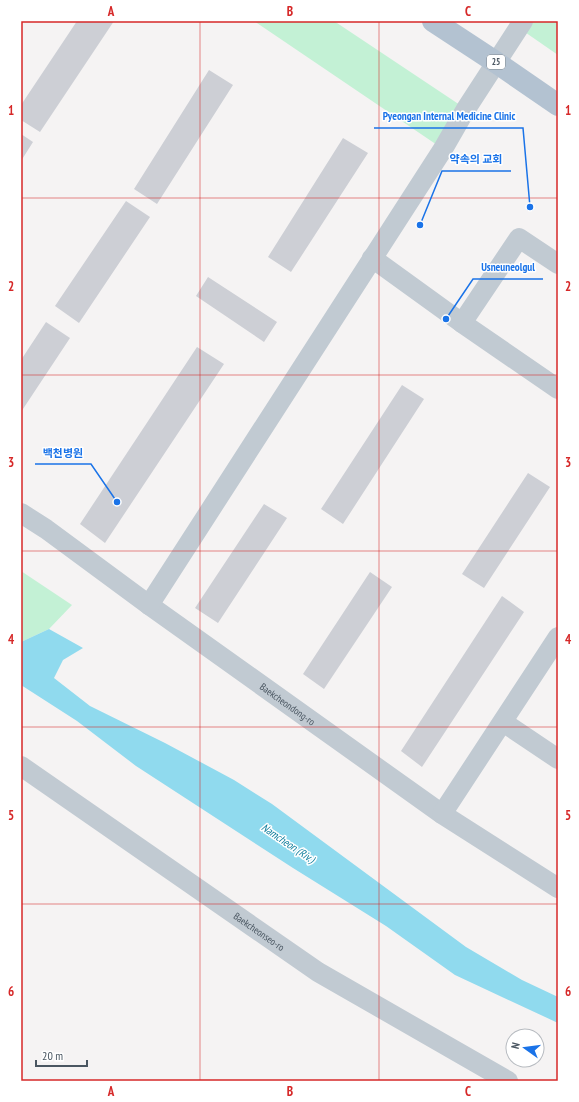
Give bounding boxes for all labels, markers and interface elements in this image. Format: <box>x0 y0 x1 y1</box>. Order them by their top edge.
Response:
text: A <box>107 3 115 20</box>
text: B <box>287 3 293 20</box>
text: C <box>465 3 471 20</box>
road number: 25 <box>487 55 505 69</box>
text: 1 <box>8 102 14 119</box>
text: 1 <box>565 102 571 119</box>
callout: Pyeongan Internal Medicine Clinic <box>374 105 523 128</box>
text: Pyeongan Internal Medicine Clinic <box>383 109 516 123</box>
callout: 약속의 교회 <box>442 148 511 171</box>
text: 약속의 교회 <box>450 152 502 166</box>
callout: Usneuneolgul <box>473 256 543 279</box>
text: Usneuneolgul <box>481 260 535 274</box>
text: 2 <box>8 278 14 295</box>
text: 2 <box>565 278 571 295</box>
callout: 백천병원 <box>35 441 91 464</box>
text: 백천병원 <box>43 446 83 460</box>
text: 3 <box>8 454 14 471</box>
text: 3 <box>565 454 571 471</box>
text: 4 <box>8 631 15 648</box>
text: 4 <box>565 631 572 648</box>
street label: Baekcheondong-ro <box>257 680 318 728</box>
text: 5 <box>8 807 14 824</box>
text: 5 <box>565 807 571 824</box>
water label: Namcheon (Riv.) <box>259 820 318 867</box>
street label: Baekcheonseo-ro <box>231 909 287 954</box>
text: 6 <box>8 983 14 1000</box>
text: 6 <box>565 983 571 1000</box>
north arrow <box>505 1028 545 1068</box>
text: N <box>508 1041 523 1050</box>
scale bar <box>36 1042 87 1068</box>
text: 20 m <box>42 1048 63 1063</box>
text: A <box>107 1083 115 1100</box>
text: B <box>287 1083 293 1100</box>
text: C <box>465 1083 471 1100</box>

